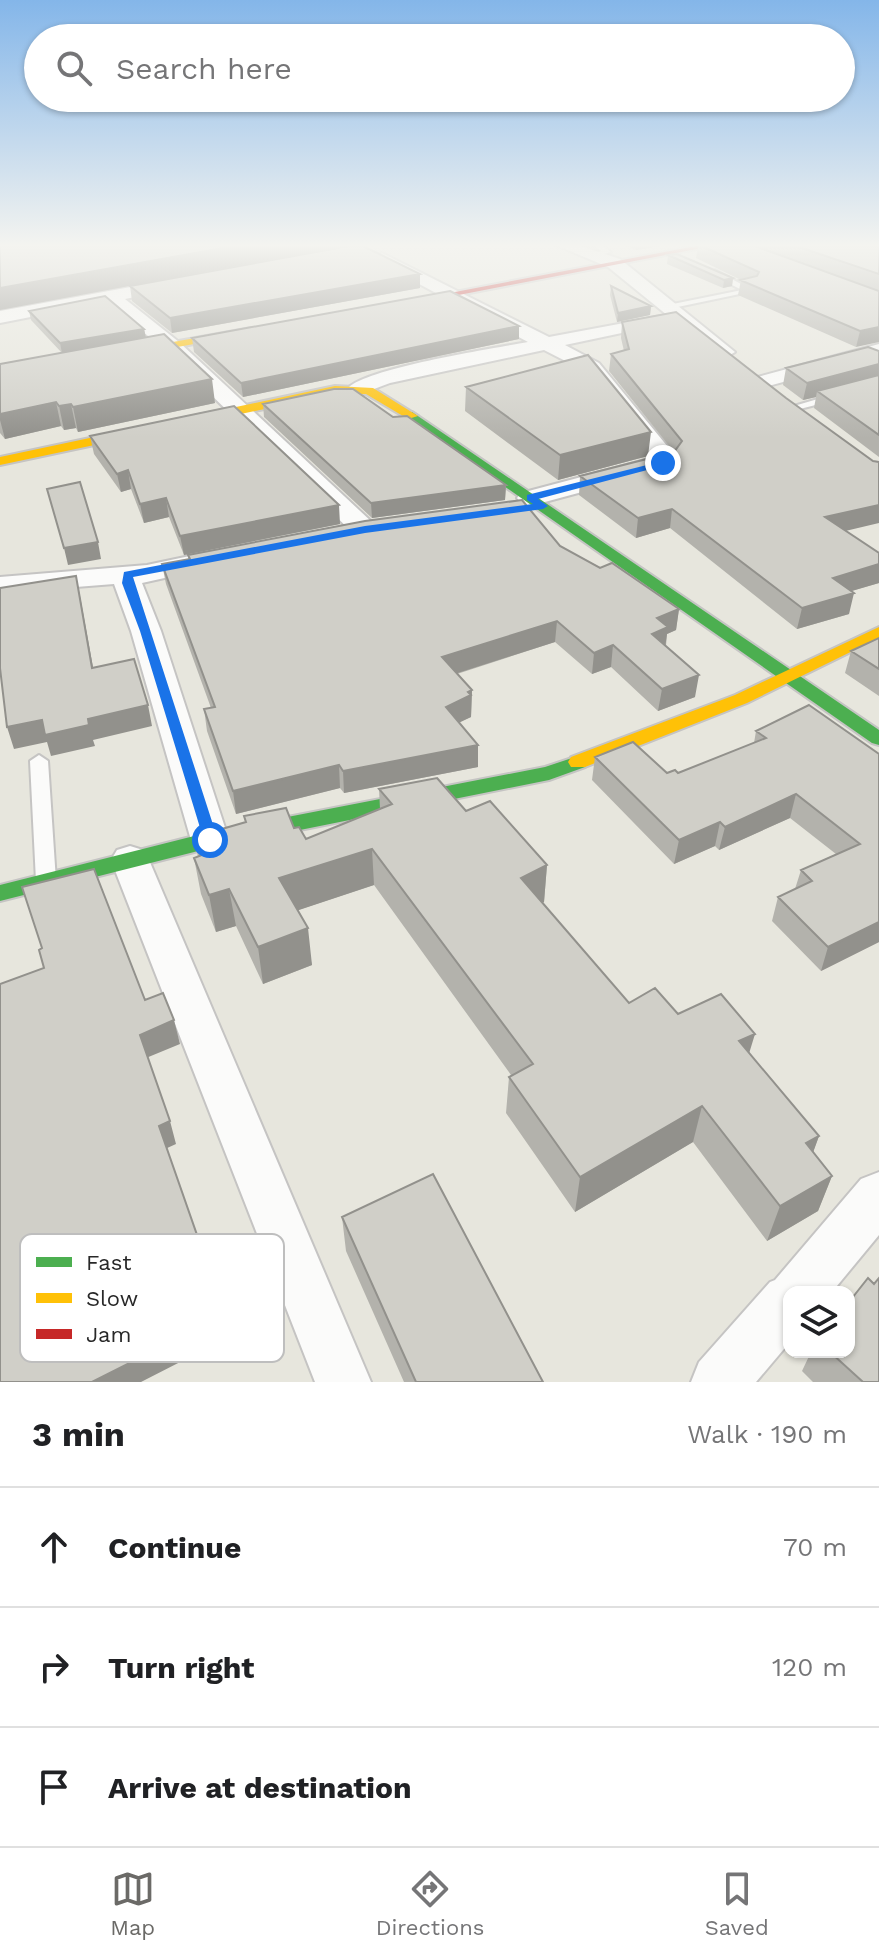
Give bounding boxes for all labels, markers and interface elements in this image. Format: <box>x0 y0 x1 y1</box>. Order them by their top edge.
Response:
search box <box>24 24 855 112</box>
icon: search <box>52 46 96 90</box>
text: Search here <box>116 51 292 86</box>
route end <box>645 445 681 481</box>
route start <box>192 822 228 858</box>
legend <box>20 1234 284 1362</box>
text: Fast <box>86 1250 132 1275</box>
text: Slow <box>86 1286 138 1311</box>
map controls <box>783 1286 855 1358</box>
button: layers <box>783 1286 855 1358</box>
text: Jam <box>86 1322 131 1347</box>
text: 3 min <box>32 1414 125 1454</box>
text: Walk · 190 m <box>687 1419 847 1449</box>
icon: ahead <box>32 1525 76 1569</box>
text: Continue <box>108 1530 241 1565</box>
text: 70 m <box>783 1532 847 1562</box>
icon: right <box>32 1645 76 1689</box>
text: Turn right <box>108 1650 254 1685</box>
text: 120 m <box>772 1652 847 1682</box>
icon: arrive <box>32 1765 76 1809</box>
text: Arrive at destination <box>108 1770 412 1805</box>
tab: Map <box>110 1867 155 1940</box>
tab: Directions <box>376 1867 484 1940</box>
tab: Saved <box>705 1867 769 1940</box>

